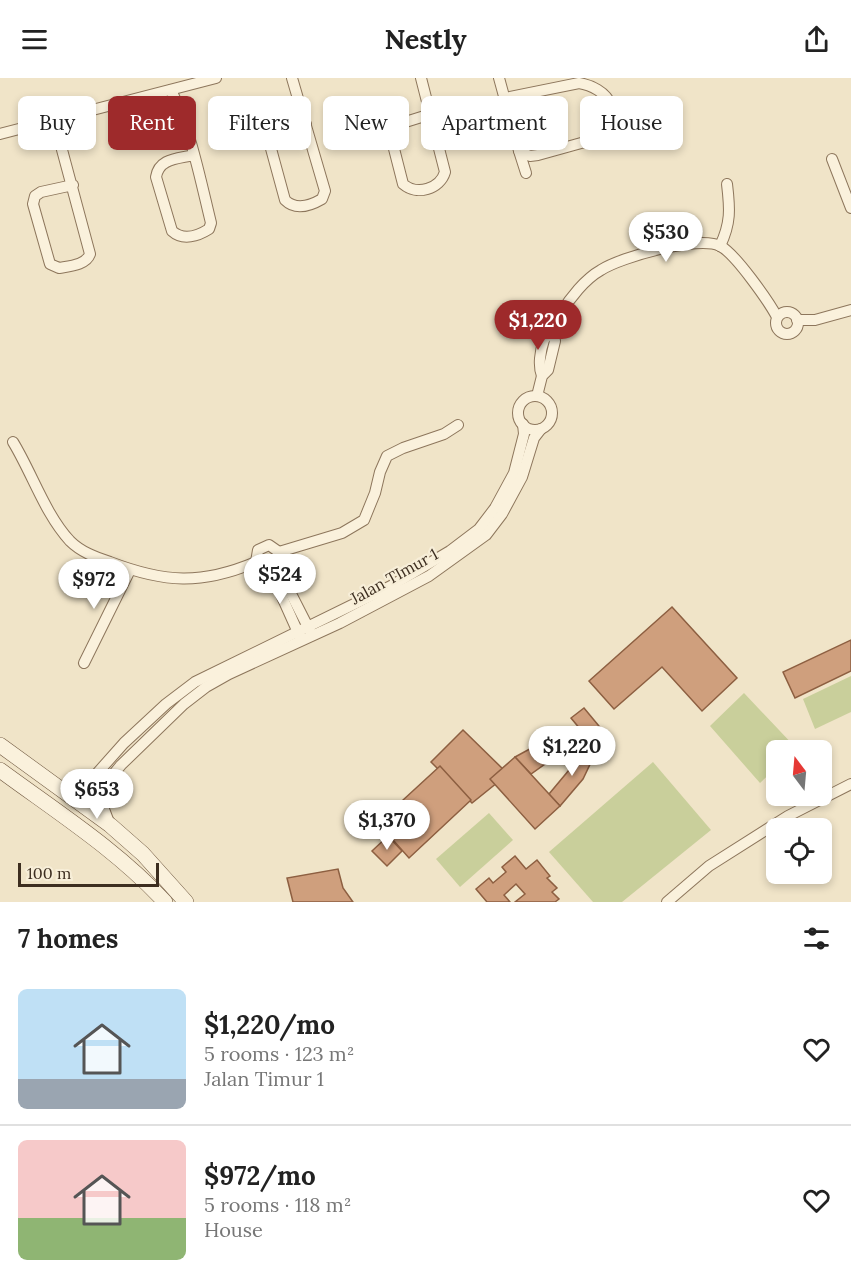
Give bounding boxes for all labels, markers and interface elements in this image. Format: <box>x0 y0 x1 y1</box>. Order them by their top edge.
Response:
text: Nestly <box>384 22 467 56</box>
icon: menu <box>18 23 51 56</box>
icon: share <box>800 23 833 56</box>
chip: Buy <box>18 96 96 150</box>
chip: Rent <box>108 96 196 150</box>
chip: Filters <box>208 96 311 150</box>
chip: New <box>323 96 409 150</box>
chip: Apartment <box>421 96 568 150</box>
chip: House <box>580 96 683 150</box>
pin: $530 <box>630 212 702 263</box>
text: $530 <box>643 219 689 244</box>
pin: $1,220 <box>489 300 587 351</box>
text: $1,220 <box>509 307 567 332</box>
street label: Jalan TImur 1 <box>346 544 441 609</box>
pin: $524 <box>244 554 316 605</box>
pin: $972 <box>58 559 130 610</box>
text: $524 <box>258 561 302 586</box>
text: $972 <box>72 566 116 591</box>
pin: $1,220 <box>523 726 621 777</box>
text: $1,220 <box>543 733 601 758</box>
north arrow <box>766 740 832 806</box>
map controls <box>766 740 832 884</box>
pin: $653 <box>61 769 133 820</box>
text: $653 <box>74 776 120 801</box>
pin: $1,370 <box>338 800 436 851</box>
text: $1,370 <box>358 807 416 832</box>
button: locate <box>766 818 832 884</box>
scale bar <box>18 860 159 888</box>
text: 100 m <box>27 863 71 883</box>
text: 7 homes <box>18 922 118 955</box>
icon: filters <box>800 922 833 955</box>
text: $1,220/mo <box>204 1008 335 1041</box>
icon: home <box>66 1013 138 1085</box>
icon: heart <box>800 1033 833 1066</box>
text: 5 rooms · 123 m² <box>204 1041 354 1066</box>
text: Jalan Timur 1 <box>204 1066 324 1091</box>
text: $972/mo <box>204 1159 316 1192</box>
icon: home <box>66 1164 138 1236</box>
icon: heart <box>800 1184 833 1217</box>
text: 5 rooms · 118 m² <box>204 1192 351 1217</box>
text: House <box>204 1217 263 1242</box>

